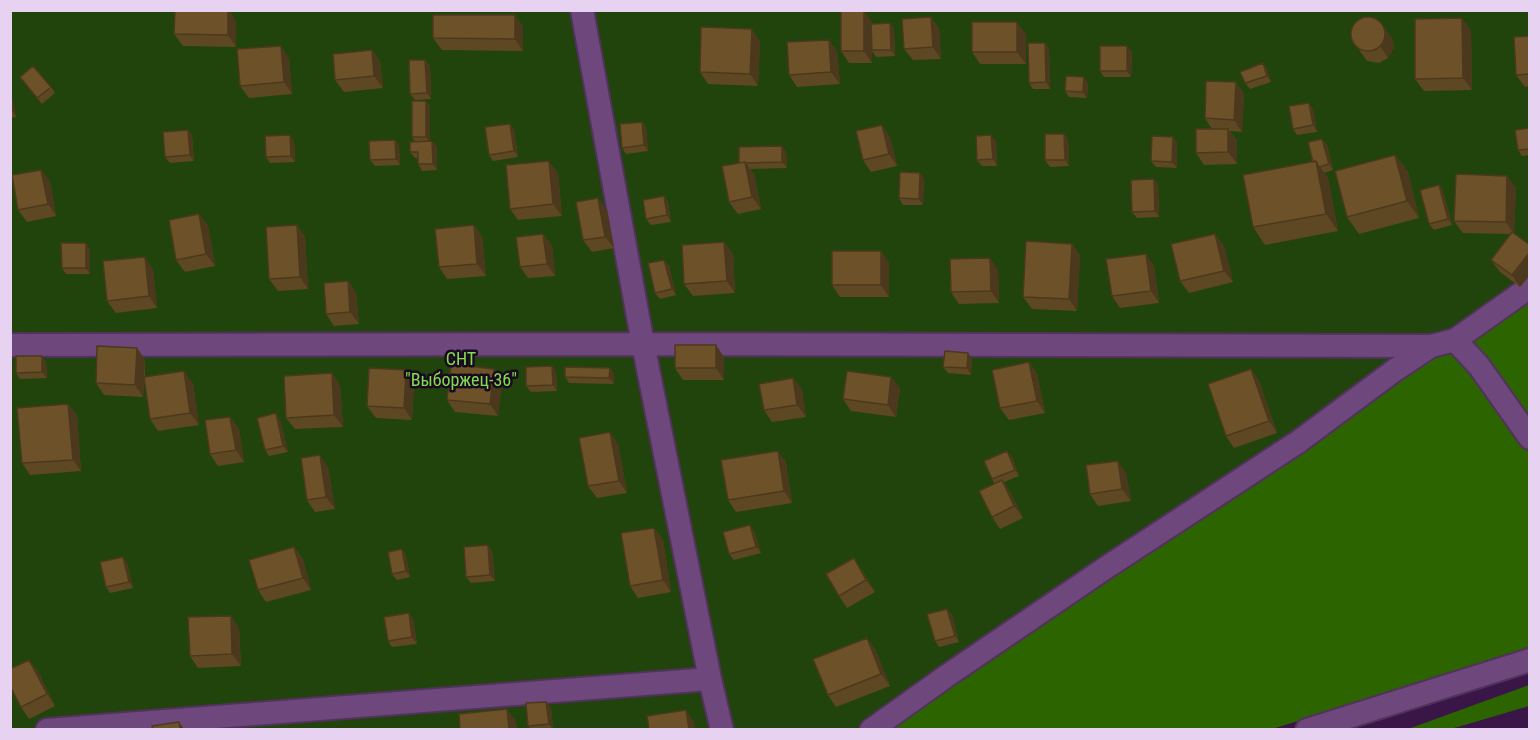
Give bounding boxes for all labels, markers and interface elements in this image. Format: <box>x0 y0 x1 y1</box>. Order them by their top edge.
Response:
park label: СНТ "Выборжец-36" <box>405 349 517 392</box>

